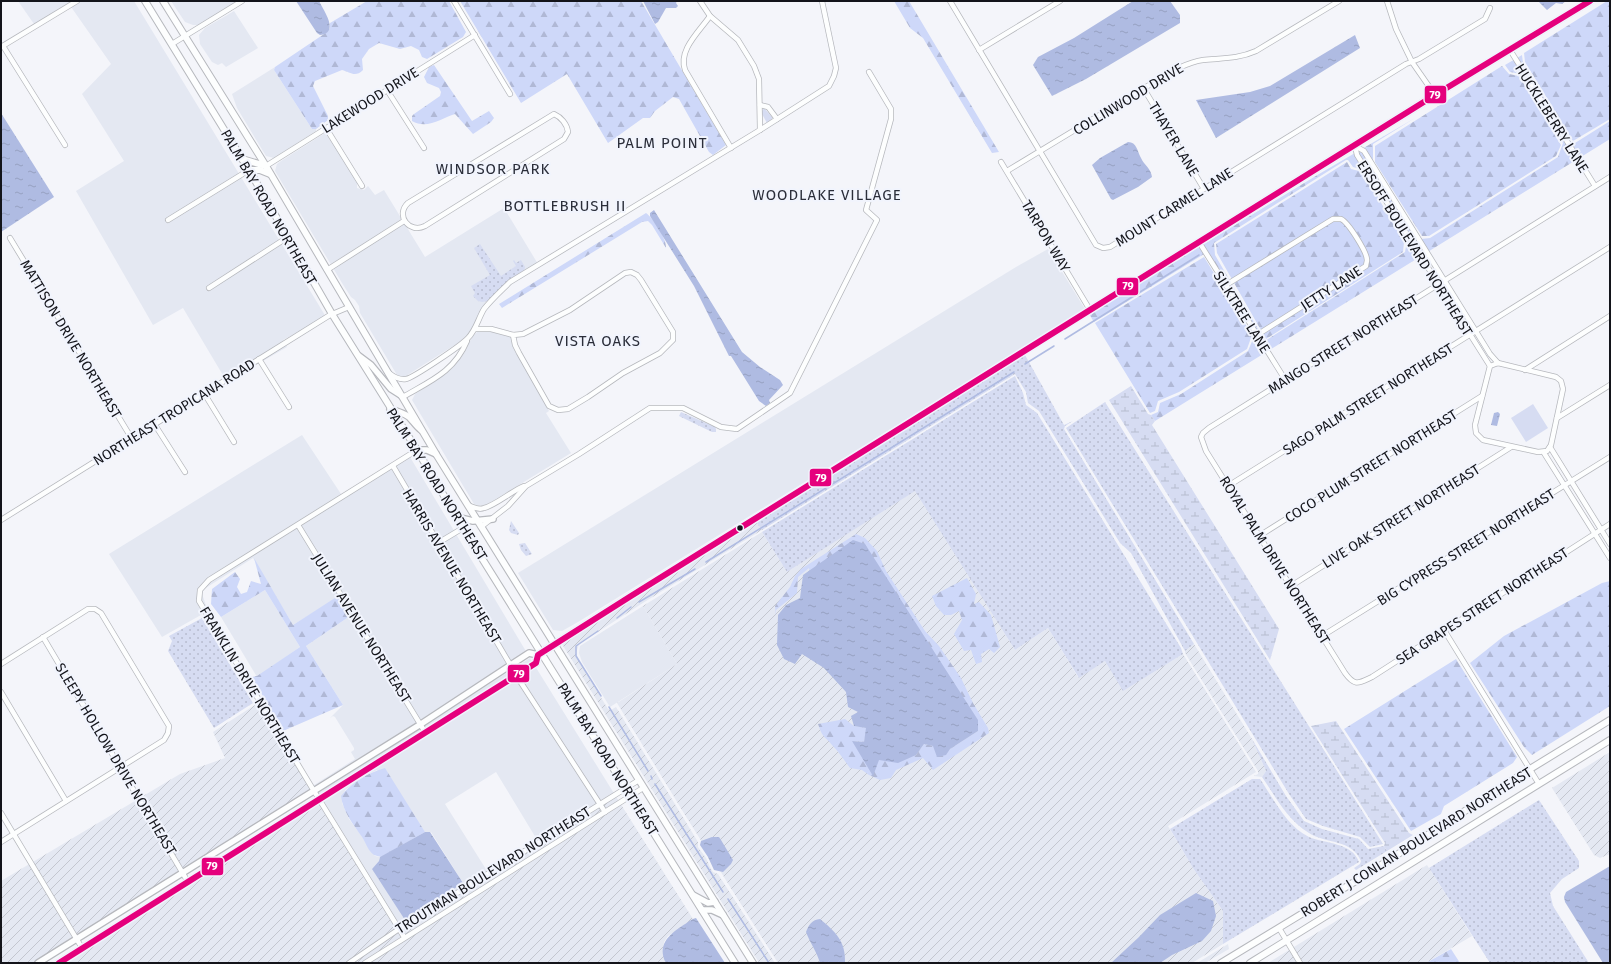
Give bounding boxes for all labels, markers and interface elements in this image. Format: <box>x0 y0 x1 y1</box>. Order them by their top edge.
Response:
street label: COLLINWOOD DRIVE <box>1070 60 1186 139</box>
street label: HUCKLEBERRY LANE <box>1511 61 1592 176</box>
street label: LAKEWOOD DRIVE <box>319 64 422 137</box>
line badge: 79 <box>1424 85 1447 104</box>
text: 79 <box>1429 89 1441 102</box>
street label: THAYER LANE <box>1145 99 1202 179</box>
street label: PALM BAY ROAD NORTHEAST <box>217 126 321 289</box>
district label: PALM POINT <box>617 134 707 152</box>
street label: ERSOFF BOULEVARD NORTHEAST <box>1353 157 1476 340</box>
district label: WINDSOR PARK <box>436 160 550 178</box>
street label: MOUNT CARMEL LANE <box>1112 164 1236 251</box>
district label: WOODLAKE VILLAGE <box>752 186 902 204</box>
district label: BOTTLEBRUSH II <box>503 197 627 215</box>
street label: TARPON WAY <box>1017 197 1074 275</box>
street label: MATTISON DRIVE NORTHEAST <box>16 257 125 422</box>
street label: JETTY LANE <box>1297 262 1365 315</box>
street label: SILKTREE LANE <box>1210 268 1274 356</box>
line badge: 79 <box>1116 277 1139 296</box>
text: 79 <box>1122 280 1134 293</box>
street label: MANGO STREET NORTHEAST <box>1265 291 1422 398</box>
district label: VISTA OAKS <box>555 332 641 350</box>
street label: SAGO PALM STREET NORTHEAST <box>1280 339 1457 459</box>
street label: NORTHEAST TROPICANA ROAD <box>90 356 258 469</box>
street label: PALM BAY ROAD NORTHEAST <box>383 405 491 564</box>
street label: COCO PLUM STREET NORTHEAST <box>1282 406 1461 527</box>
street label: LIVE OAK STREET NORTHEAST <box>1319 460 1484 572</box>
line badge: 79 <box>809 468 832 487</box>
text: 79 <box>815 472 827 485</box>
street label: ROYAL PALM DRIVE NORTHEAST <box>1216 473 1334 648</box>
street label: BIG CYPRESS STREET NORTHEAST <box>1374 485 1559 609</box>
street label: HARRIS AVENUE NORTHEAST <box>399 486 505 647</box>
unlabelled marker <box>735 523 745 533</box>
street label: SEA GRAPES STREET NORTHEAST <box>1393 544 1572 669</box>
street label: JULIAN AVENUE NORTHEAST <box>308 550 415 707</box>
street label: FRANKLIN DRIVE NORTHEAST <box>196 604 304 768</box>
street label: SLEEPY HOLLOW DRIVE NORTHEAST <box>51 660 180 859</box>
line badge: 79 <box>507 664 530 683</box>
text: 79 <box>513 668 525 681</box>
street label: PALM BAY ROAD NORTHEAST <box>554 680 662 839</box>
street label: ROBERT J CONLAN BOULEVARD NORTHEAST <box>1298 763 1536 921</box>
street label: TROUTMAN BOULEVARD NORTHEAST <box>393 803 595 938</box>
line badge: 79 <box>201 857 224 876</box>
text: 79 <box>206 860 218 873</box>

